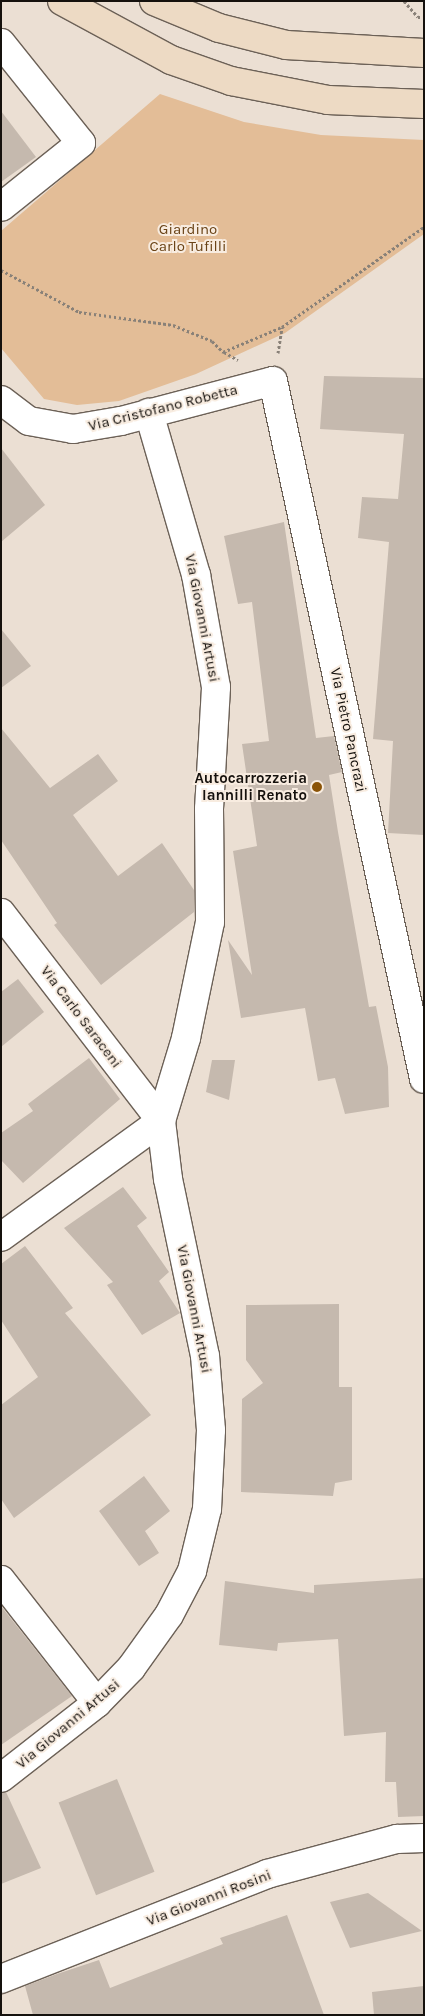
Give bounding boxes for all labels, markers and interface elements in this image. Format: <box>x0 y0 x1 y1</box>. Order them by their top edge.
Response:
park label: Giardino Carlo Tufilli <box>150 220 226 255</box>
street label: Via Cristofano Robetta <box>86 381 240 435</box>
street label: Via Giovanni Artusi <box>181 552 223 684</box>
street label: Via Pietro Pancrazi <box>326 666 370 794</box>
place label: Autocarrozzeria Iannilli Renato <box>194 769 307 804</box>
marker: Autocarrozzeria Iannilli Renato <box>311 781 323 793</box>
street label: Via Carlo Saraceni <box>37 962 125 1072</box>
street label: Via Giovanni Artusi <box>173 1243 215 1375</box>
street label: Via Giovanni Artusi <box>12 1675 124 1773</box>
street label: Via Giovanni Rosini <box>144 1866 274 1930</box>

